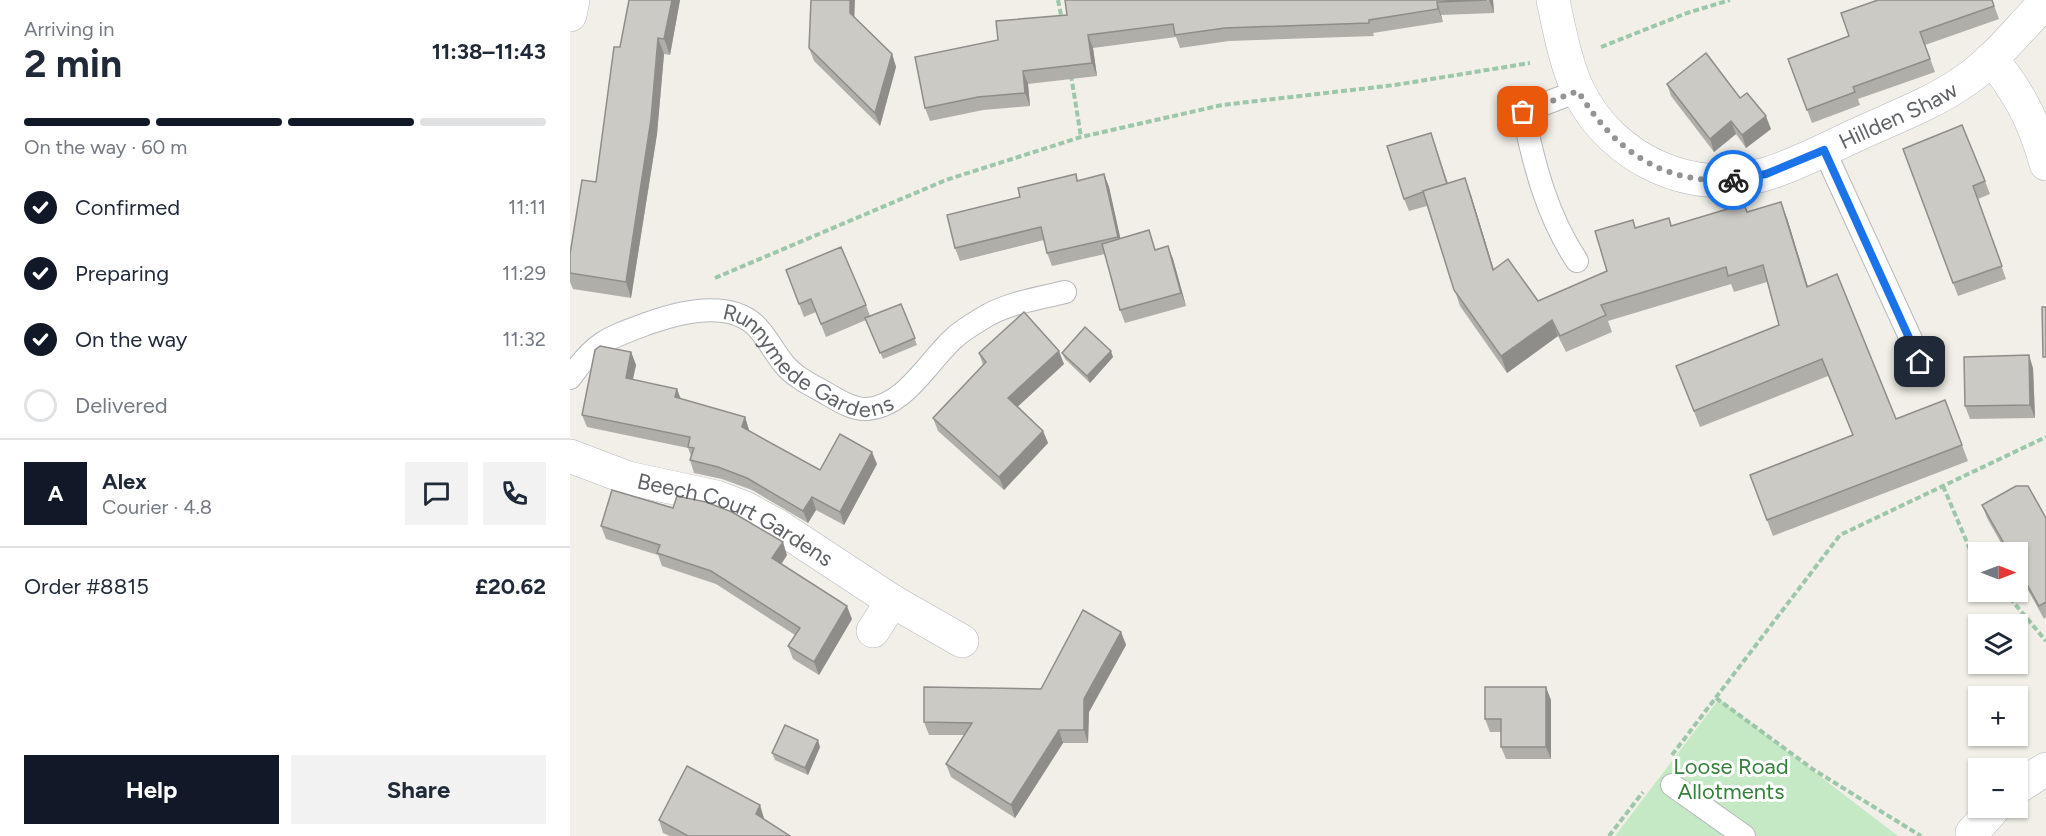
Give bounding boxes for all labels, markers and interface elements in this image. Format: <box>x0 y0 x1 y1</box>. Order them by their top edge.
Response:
text: Arriving in <box>24 17 114 41</box>
text: 11:38–11:43 <box>432 38 546 65</box>
text: 2 min <box>24 40 122 87</box>
street label: Hillden Shaw <box>1834 76 1963 155</box>
pin <box>1497 86 1548 137</box>
icon: bag <box>1506 95 1539 128</box>
text: On the way · 60 m <box>24 135 187 159</box>
courier <box>1703 150 1763 210</box>
icon: bike <box>1717 164 1750 197</box>
icon: check <box>24 191 57 224</box>
text: Confirmed <box>75 194 180 221</box>
text: 11:11 <box>508 195 546 219</box>
icon: check <box>24 257 57 290</box>
text: Preparing <box>75 260 169 287</box>
text: 11:29 <box>502 261 546 285</box>
street label: Runnymede Gardens <box>720 298 898 423</box>
icon: check <box>24 323 57 356</box>
text: On the way <box>75 326 187 353</box>
text: 11:32 <box>502 327 546 351</box>
pin <box>1894 336 1945 387</box>
icon: home <box>1903 345 1936 378</box>
text: Delivered <box>75 392 168 419</box>
button: chat <box>405 462 468 525</box>
button: phone <box>483 462 546 525</box>
street label: Beech Court Gardens <box>635 467 838 573</box>
text: Alex <box>102 468 147 495</box>
text: A <box>48 480 63 507</box>
text: Courier · 4.8 <box>102 495 212 519</box>
north arrow <box>1968 542 2028 602</box>
map controls <box>1968 542 2028 818</box>
text: Order #8815 <box>24 573 149 600</box>
text: £20.62 <box>475 573 546 600</box>
button: layers <box>1968 614 2028 674</box>
button: + <box>1968 686 2028 746</box>
park label: Loose Road Allotments <box>1673 753 1789 805</box>
button: Help <box>24 755 279 824</box>
button: Share <box>291 755 546 824</box>
button: − <box>1968 758 2028 818</box>

